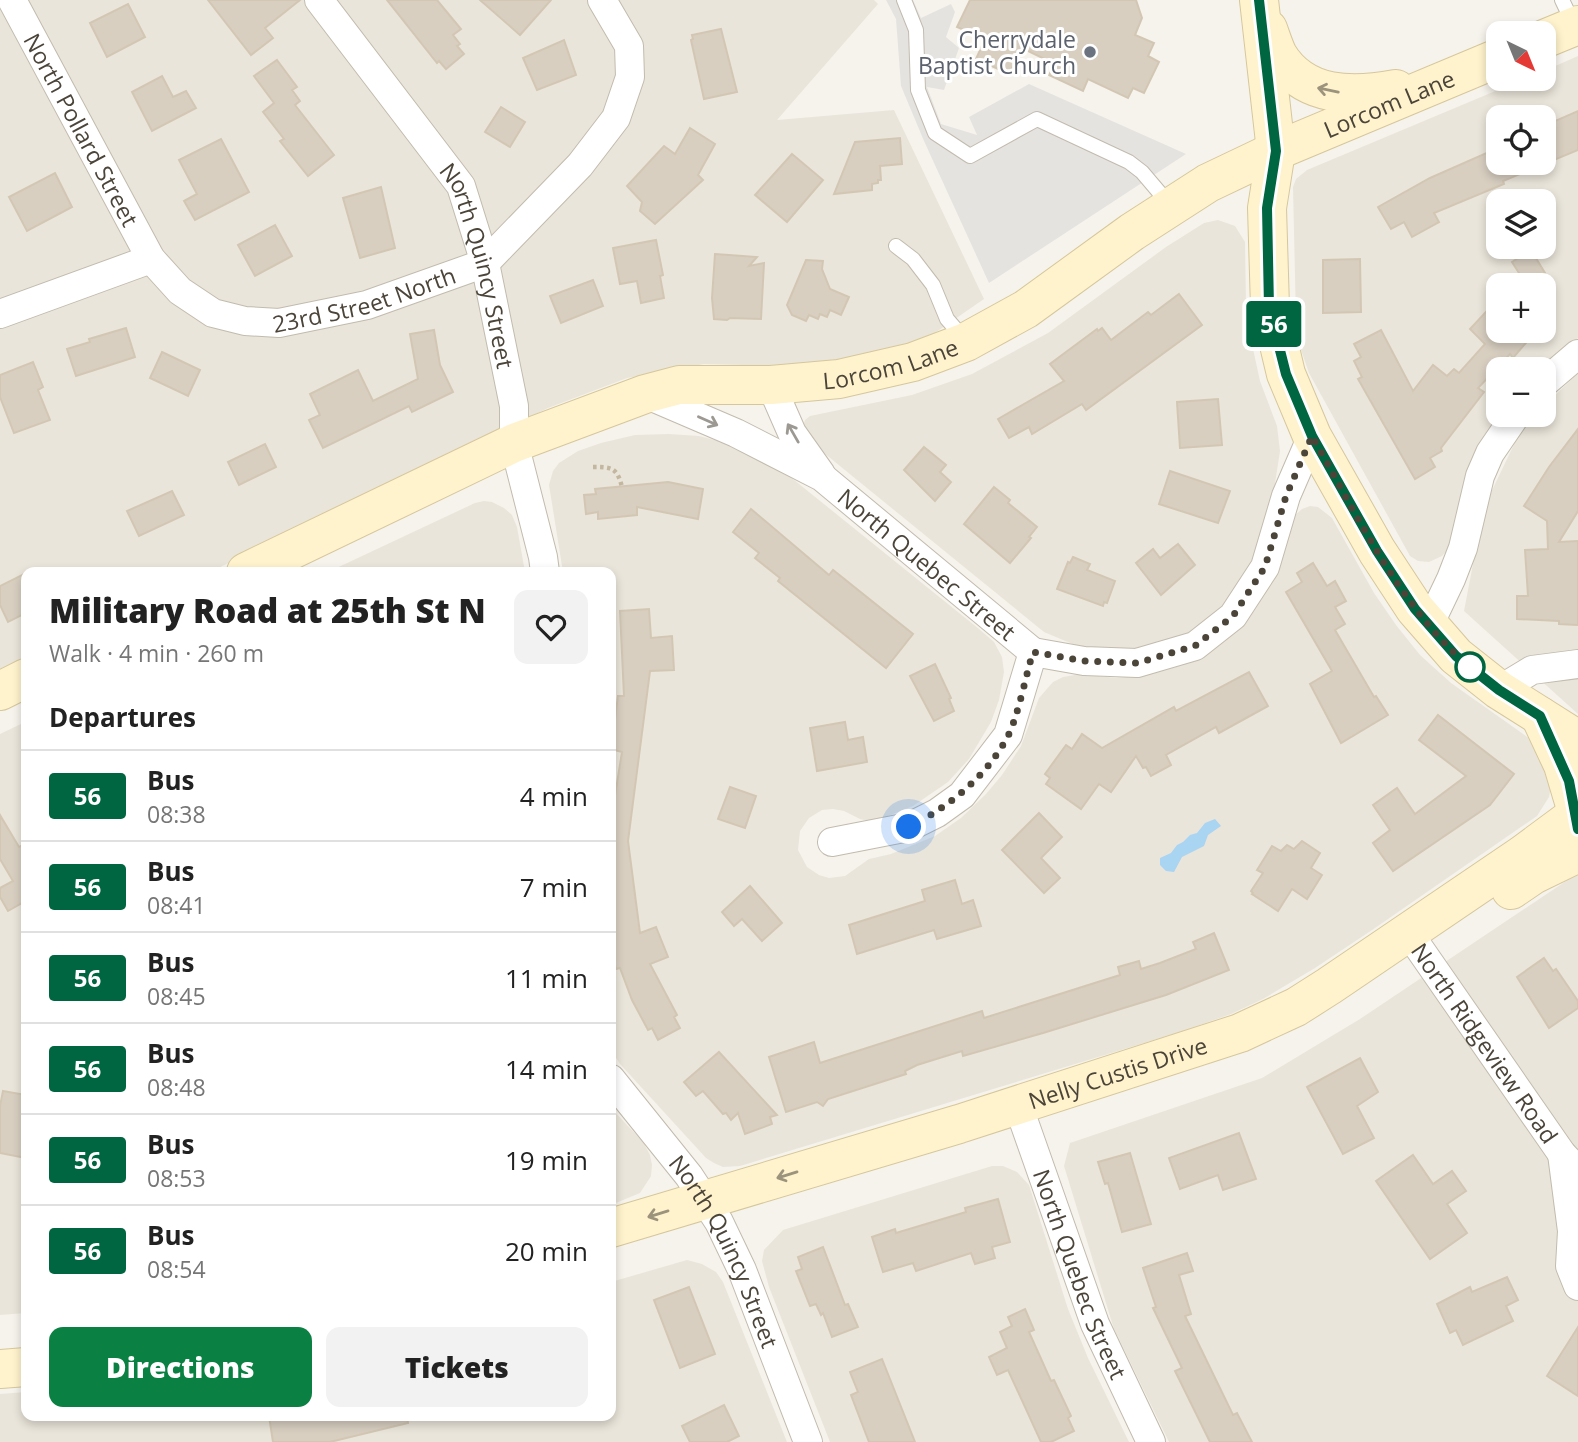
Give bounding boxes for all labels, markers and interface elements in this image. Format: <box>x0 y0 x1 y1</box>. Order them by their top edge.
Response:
north arrow <box>1486 21 1556 91</box>
map controls <box>1486 21 1556 427</box>
place label: Cherrydale Baptist Church <box>918 23 1076 81</box>
street label: North Pollard Street <box>17 27 146 232</box>
marker: Cherrydale Baptist Church <box>1082 44 1098 60</box>
street label: Lorcom Lane <box>1319 62 1459 145</box>
one-way arrow <box>1317 82 1340 96</box>
button: locate <box>1486 105 1556 175</box>
street label: North Quincy Street <box>433 156 522 371</box>
button: layers <box>1486 189 1556 259</box>
street label: 23rd Street North <box>270 259 460 340</box>
button: + <box>1486 273 1556 343</box>
line badge: 56 <box>1242 301 1306 347</box>
text: 56 <box>1260 307 1288 340</box>
street label: Lorcom Lane <box>821 330 963 396</box>
button: − <box>1486 357 1556 427</box>
one-way arrow <box>697 415 718 428</box>
one-way arrow <box>786 423 800 443</box>
street label: North Quebec Street <box>831 481 1023 647</box>
text: Military Road at 25th St N <box>49 588 486 633</box>
button: heart <box>514 590 588 664</box>
text: Walk · 4 min · 260 m <box>49 637 264 669</box>
unlabelled marker <box>1455 652 1485 682</box>
text: Departures <box>49 699 196 735</box>
text: Bus <box>147 762 194 798</box>
text: 4 min <box>520 778 588 814</box>
text: 56 <box>74 779 101 812</box>
text: 08:38 <box>147 798 206 830</box>
your location <box>891 809 926 844</box>
text: Bus <box>147 853 194 889</box>
text: 7 min <box>520 869 588 905</box>
text: 56 <box>74 870 101 903</box>
text: 08:41 <box>147 889 206 921</box>
street label: North Ridgeview Road <box>1404 936 1566 1150</box>
text: Bus <box>147 944 194 980</box>
text: 11 min <box>505 960 588 996</box>
text: 56 <box>74 961 101 994</box>
text: 08:45 <box>147 980 206 1012</box>
street label: Nelly Custis Drive <box>1024 1029 1211 1117</box>
text: Bus <box>147 1035 194 1071</box>
text: 14 min <box>505 1051 588 1087</box>
text: 56 <box>74 1052 101 1085</box>
text: 08:48 <box>147 1071 206 1103</box>
text: Bus <box>147 1126 194 1162</box>
text: 19 min <box>505 1142 588 1178</box>
text: 56 <box>74 1143 101 1176</box>
street label: North Quincy Street <box>662 1148 786 1352</box>
text: 08:53 <box>147 1162 206 1194</box>
street label: North Quebec Street <box>1026 1165 1135 1384</box>
one-way arrow <box>776 1170 798 1183</box>
one-way arrow <box>648 1208 670 1221</box>
text: Bus <box>147 1217 194 1253</box>
text: 20 min <box>505 1233 588 1269</box>
text: 56 <box>74 1234 101 1267</box>
text: 08:54 <box>147 1253 206 1285</box>
button: Directions <box>49 1327 312 1407</box>
button: Tickets <box>326 1327 588 1407</box>

